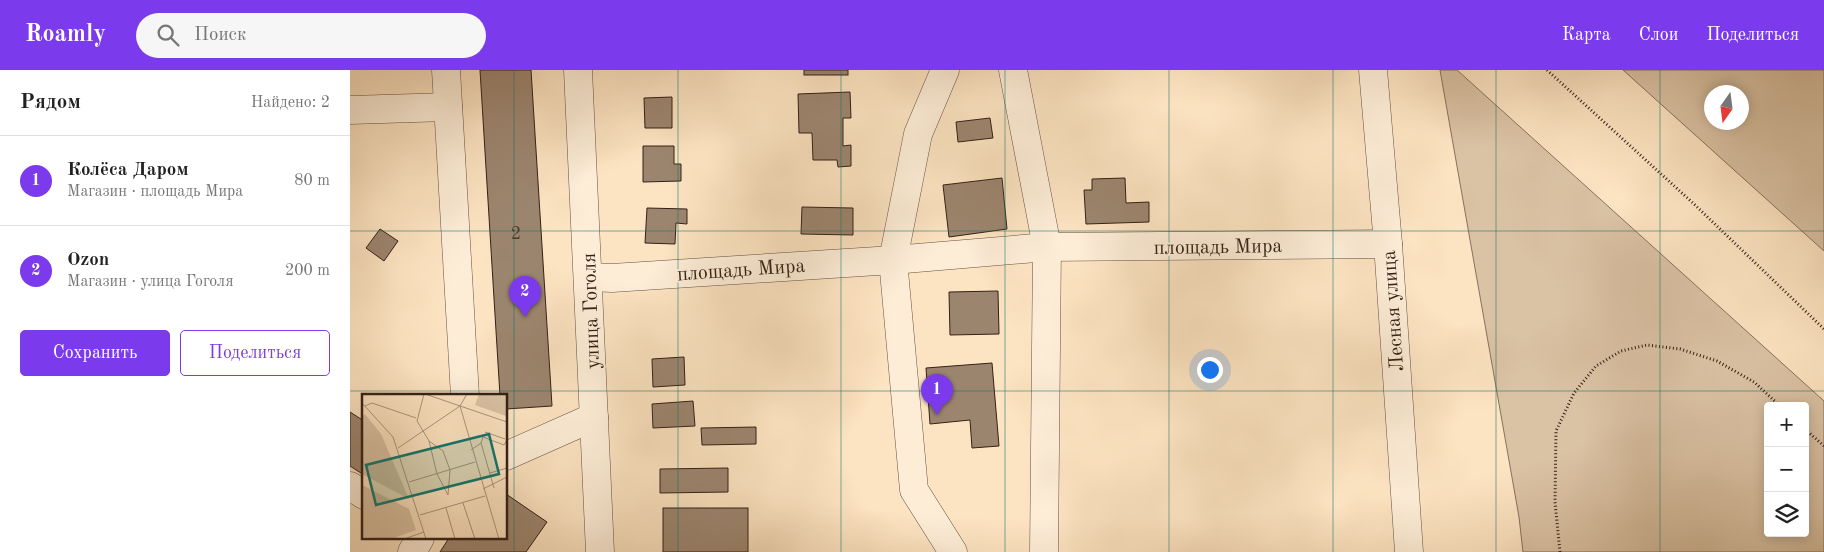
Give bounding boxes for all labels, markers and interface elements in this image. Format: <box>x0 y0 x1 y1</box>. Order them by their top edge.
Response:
search box <box>136 13 486 58</box>
icon: search <box>154 21 182 49</box>
text: Roamly <box>25 23 106 47</box>
text: Поиск <box>194 26 246 45</box>
text: Карта <box>1562 26 1611 44</box>
text: Слои <box>1639 26 1678 44</box>
text: Поделиться <box>1706 26 1799 44</box>
north arrow <box>1704 85 1749 130</box>
text: Рядом <box>20 92 81 113</box>
text: Найдено: 2 <box>251 95 330 111</box>
text: Колёса Даром <box>67 161 189 180</box>
text: 1 <box>31 173 41 189</box>
text: 80 m <box>294 173 330 189</box>
text: Магазин · площадь Мира <box>67 184 243 200</box>
house number: 2 <box>511 225 521 243</box>
street label: площадь Мира <box>1154 237 1283 259</box>
street label: Лесная улица <box>1380 249 1408 372</box>
text: Ozon <box>67 251 109 270</box>
street label: улица Гоголя <box>580 252 604 369</box>
street label: площадь Мира <box>676 257 806 285</box>
text: 2 <box>31 263 41 279</box>
text: 200 m <box>285 263 330 279</box>
text: Магазин · улица Гоголя <box>67 274 234 290</box>
pin: 2 <box>509 276 541 317</box>
button: Сохранить <box>20 330 170 376</box>
button: Поделиться <box>180 330 330 376</box>
your location <box>1197 357 1223 383</box>
pin: 1 <box>921 374 953 415</box>
inset map <box>362 394 508 540</box>
map controls <box>1764 402 1809 537</box>
button: + <box>1764 402 1809 447</box>
button: − <box>1764 447 1809 492</box>
button: layers <box>1764 492 1809 537</box>

